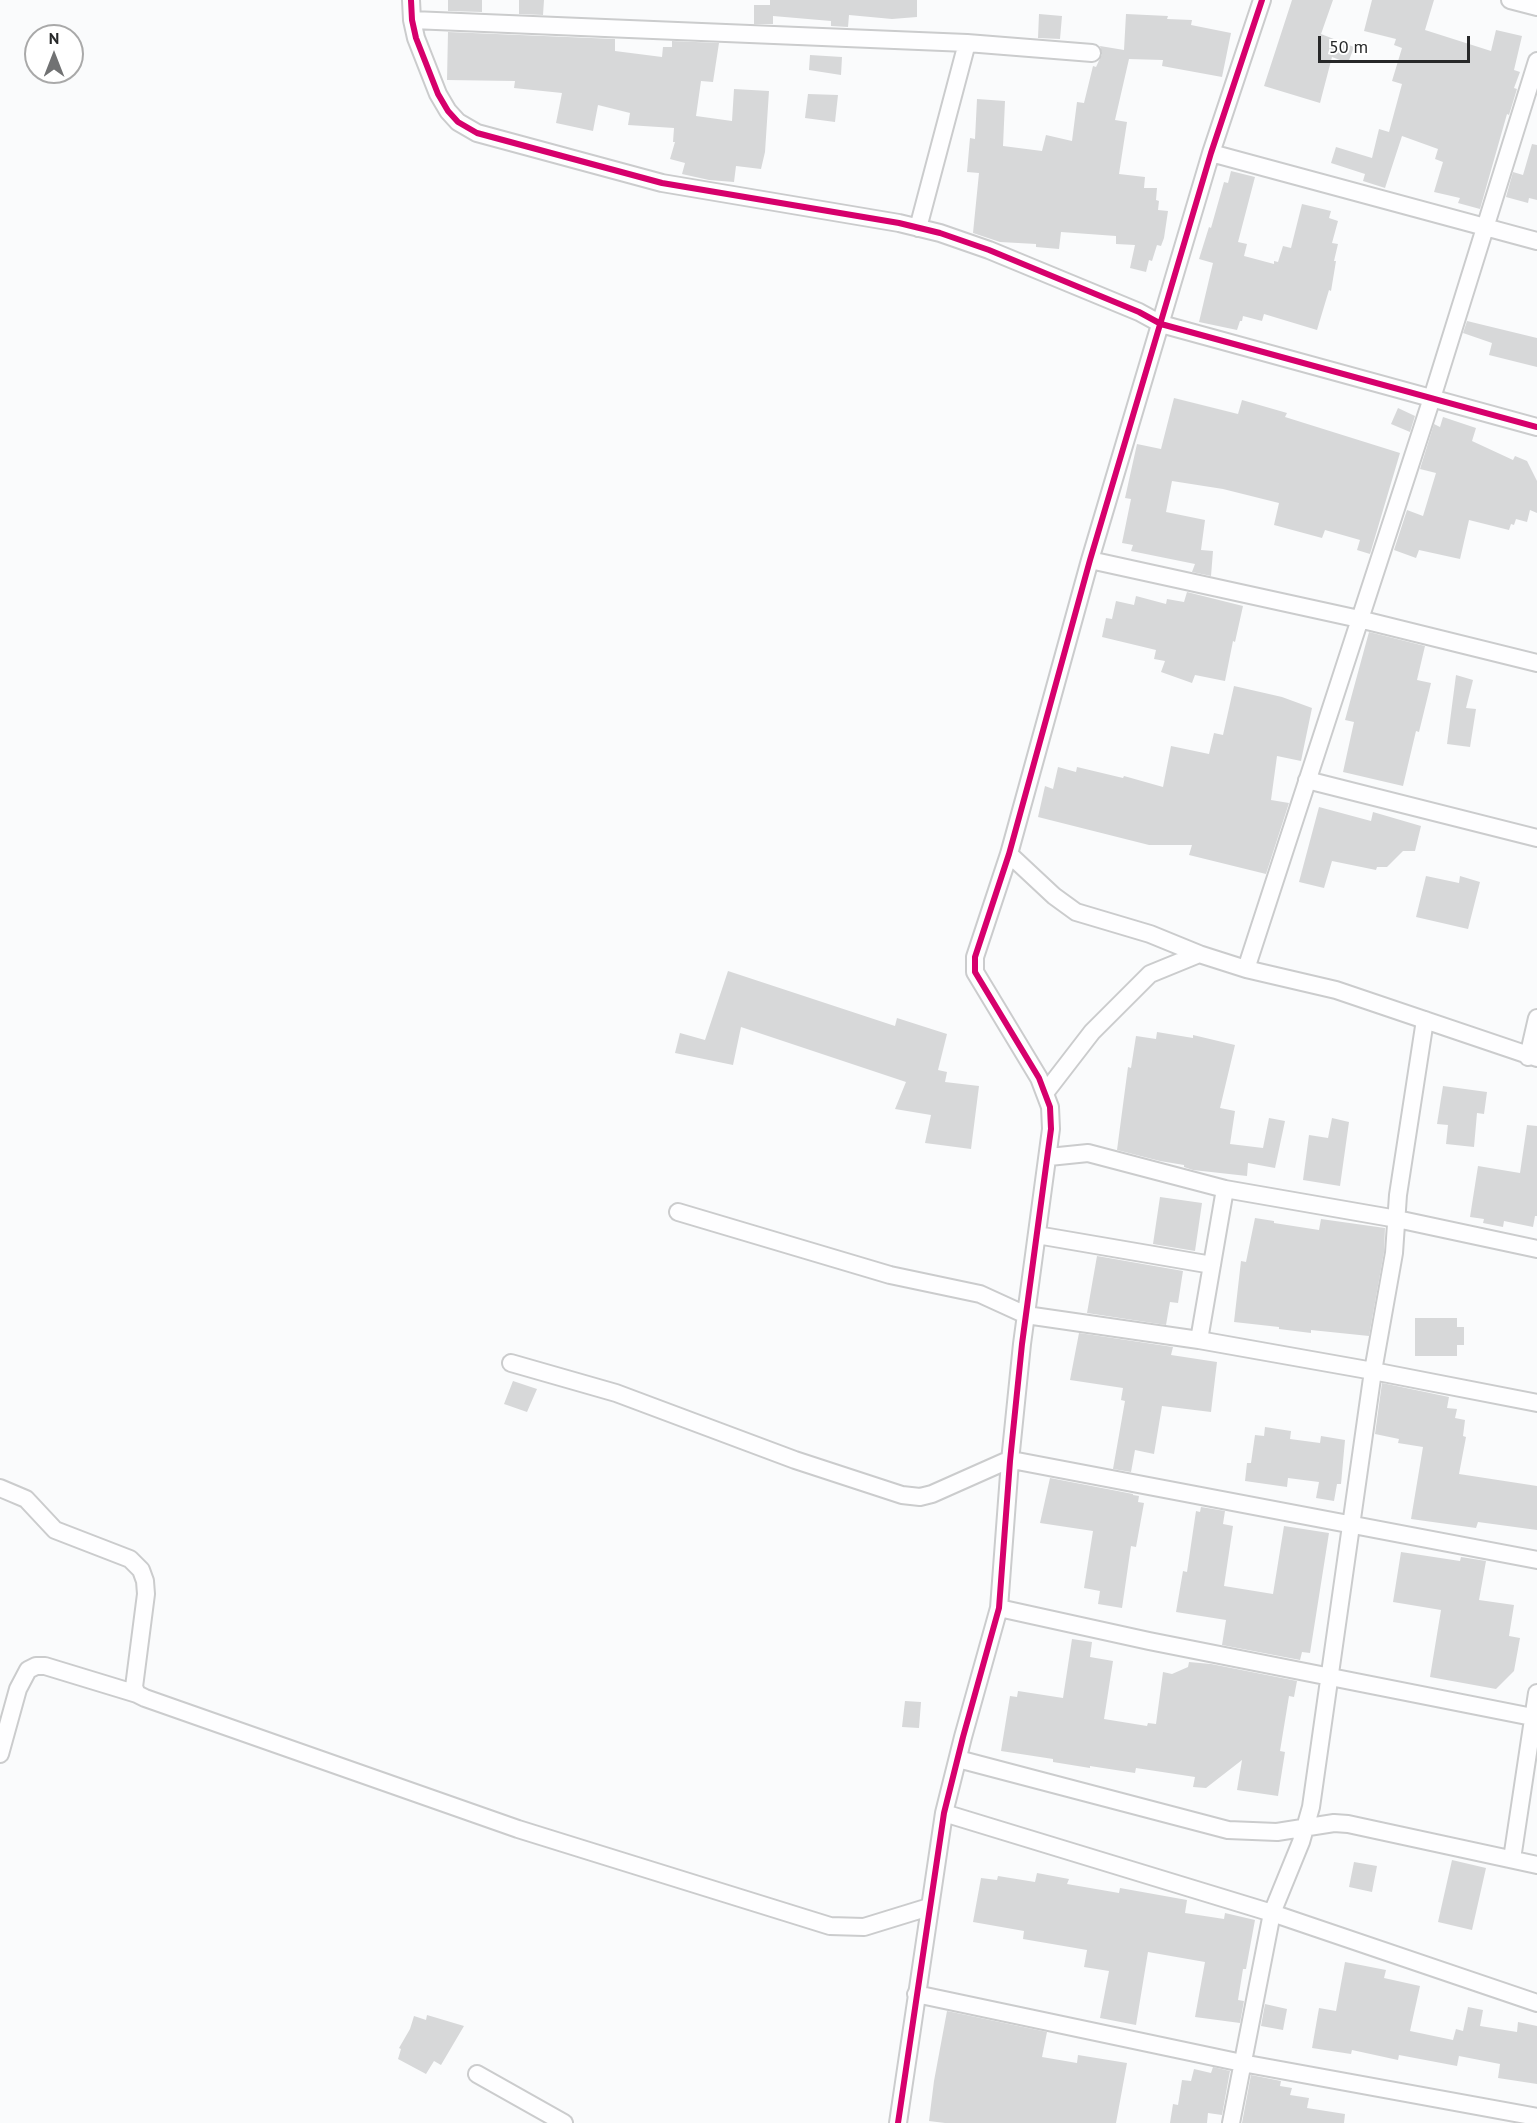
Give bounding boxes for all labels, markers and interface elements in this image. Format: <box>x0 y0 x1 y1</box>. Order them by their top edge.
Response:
north arrow <box>24 24 84 84</box>
scale bar <box>1321 24 1472 62</box>
text: N <box>49 28 59 48</box>
text: 50 m <box>1329 35 1368 58</box>

